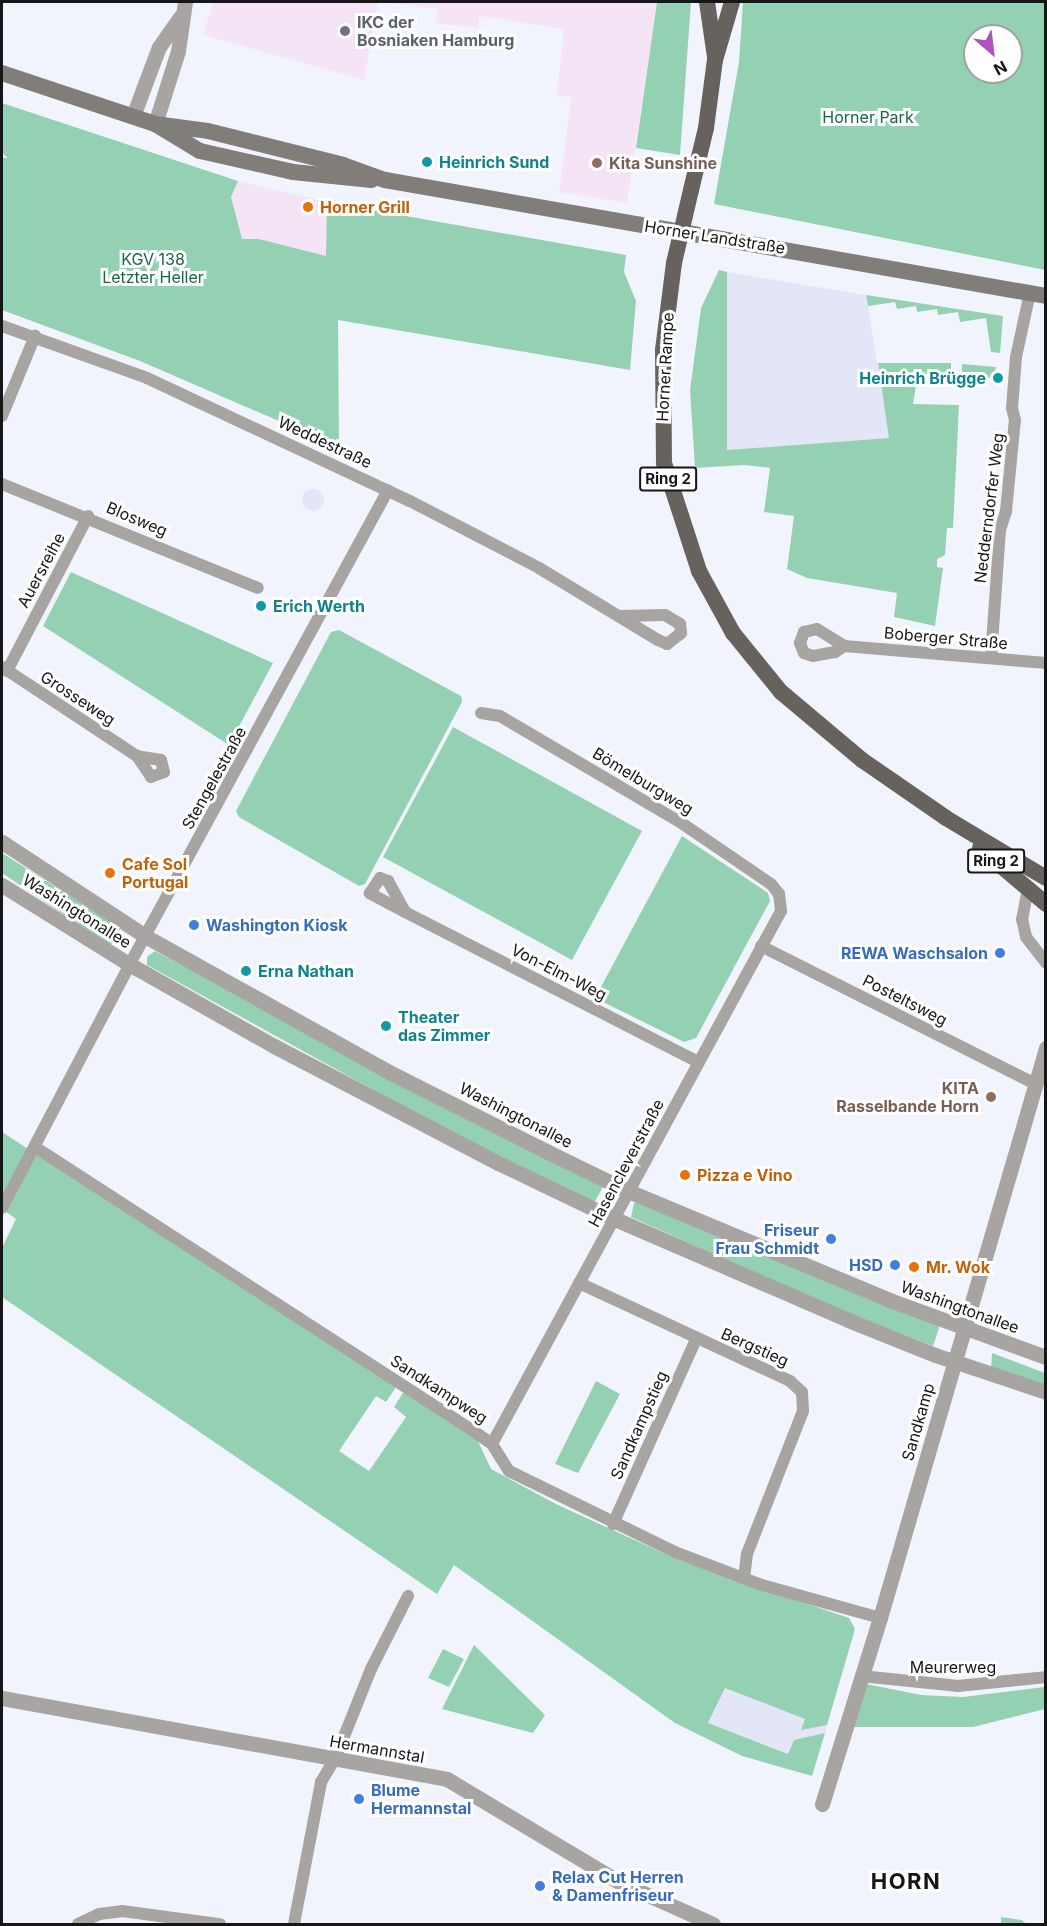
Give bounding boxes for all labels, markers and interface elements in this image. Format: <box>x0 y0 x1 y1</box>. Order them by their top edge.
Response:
place label: IKC der Bosniaken Hamburg <box>357 12 514 50</box>
marker: IKC der Bosniaken Hamburg <box>338 24 352 38</box>
north arrow <box>963 24 1023 84</box>
text: N <box>990 56 1011 80</box>
park label: Horner Park <box>822 107 914 127</box>
place label: Heinrich Sund <box>439 152 549 172</box>
place label: Kita Sunshine <box>609 153 717 173</box>
marker: Heinrich Sund <box>420 155 434 169</box>
marker: Kita Sunshine <box>590 156 604 170</box>
place label: Horner Grill <box>320 197 410 217</box>
marker: Horner Grill <box>301 200 315 214</box>
street label: Horner Landstraße <box>643 216 787 258</box>
park label: KGV 138 Letzter Heller <box>102 249 204 287</box>
street label: Horner Rampe <box>653 312 677 422</box>
place label: Heinrich Brügge <box>859 368 986 388</box>
marker: Heinrich Brügge <box>991 371 1005 385</box>
street label: Weddestraße <box>275 412 375 472</box>
street label: Nedderndorfer Weg <box>970 432 1008 584</box>
road number: Ring 2 <box>638 467 698 491</box>
street label: Blosweg <box>104 498 170 540</box>
street label: Auersreihe <box>13 529 69 611</box>
place label: Erich Werth <box>273 596 365 616</box>
marker: Erich Werth <box>254 599 268 613</box>
street label: Boberger Straße <box>883 623 1009 653</box>
street label: Grosseweg <box>37 667 119 729</box>
street label: Stengelestraße <box>178 723 250 833</box>
street label: Bömelburgweg <box>589 743 697 819</box>
road number: Ring 2 <box>966 849 1026 873</box>
place label: Cafe Sol Portugal <box>122 854 188 892</box>
marker: Cafe Sol Portugal <box>103 866 117 880</box>
street label: Washingtonallee <box>19 870 135 952</box>
place label: Washington Kiosk <box>206 915 348 935</box>
marker: Washington Kiosk <box>187 918 201 932</box>
street label: Von-Elm-Weg <box>508 940 610 1004</box>
place label: REWA Waschsalon <box>841 943 988 963</box>
marker: REWA Waschsalon <box>993 946 1007 960</box>
place label: Erna Nathan <box>258 961 354 981</box>
marker: Erna Nathan <box>239 964 253 978</box>
street label: Posteltsweg <box>860 971 950 1029</box>
place label: Theater das Zimmer <box>398 1007 490 1045</box>
marker: Theater das Zimmer <box>379 1019 393 1033</box>
street label: Washingtonallee <box>456 1078 576 1152</box>
place label: KITA Rasselbande Horn <box>836 1078 979 1116</box>
marker: KITA Rasselbande Horn <box>984 1090 998 1104</box>
street label: Hasencleverstraße <box>584 1096 668 1230</box>
place label: Pizza e Vino <box>697 1165 792 1185</box>
marker: Pizza e Vino <box>678 1168 692 1182</box>
place label: Friseur Frau Schmidt <box>716 1220 819 1258</box>
marker: Friseur Frau Schmidt <box>824 1232 838 1246</box>
place label: HSD <box>849 1255 883 1275</box>
place label: Mr. Wok <box>926 1257 990 1277</box>
marker: HSD <box>888 1258 902 1272</box>
marker: Mr. Wok <box>907 1260 921 1274</box>
street label: Washingtonallee <box>898 1277 1022 1337</box>
street label: Bergstieg <box>718 1324 792 1370</box>
street label: Sandkampweg <box>387 1351 491 1427</box>
street label: Sandkampstieg <box>606 1368 672 1482</box>
street label: Sandkamp <box>898 1381 938 1463</box>
street label: Meurerweg <box>910 1657 996 1677</box>
street label: Hermannstal <box>328 1731 426 1767</box>
place label: Blume Hermannstal <box>371 1780 471 1818</box>
marker: Blume Hermannstal <box>352 1792 366 1806</box>
place label: Relax Cut Herren & Damenfriseur <box>552 1867 684 1905</box>
district label: HORN <box>871 1869 941 1895</box>
marker: Relax Cut Herren & Damenfriseur <box>533 1879 547 1893</box>

